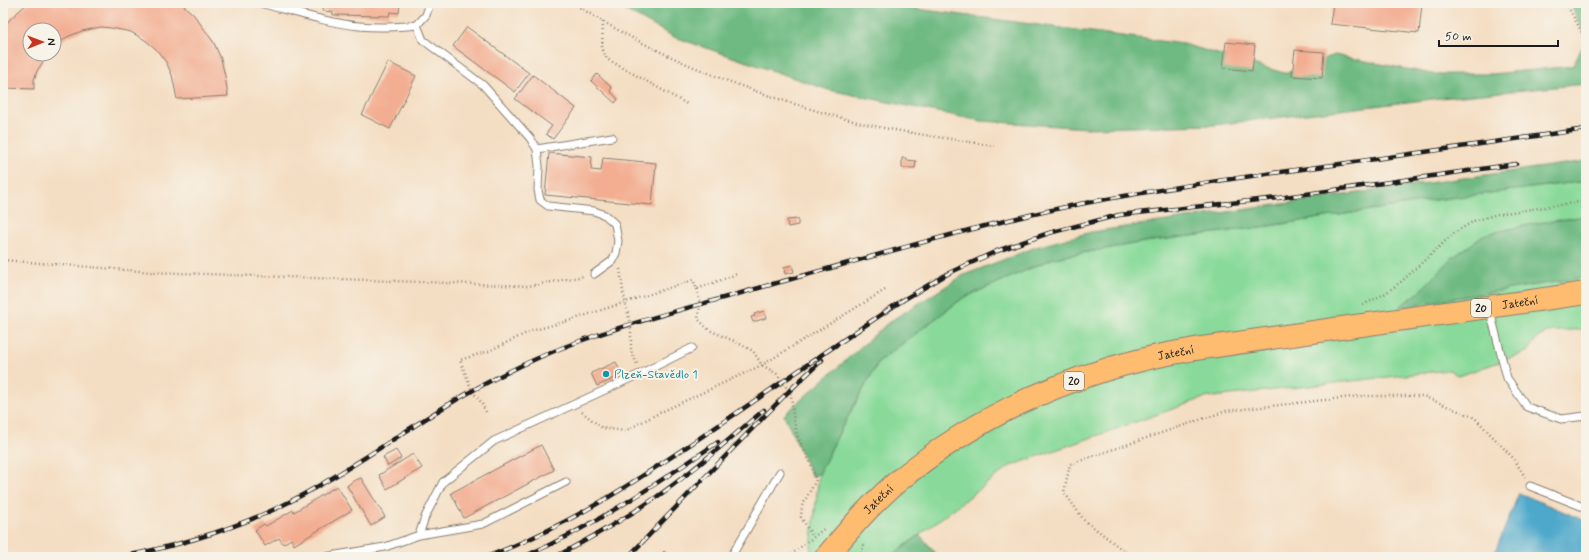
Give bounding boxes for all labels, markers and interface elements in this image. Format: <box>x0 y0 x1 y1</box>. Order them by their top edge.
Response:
north arrow <box>22 22 62 62</box>
scale bar <box>1439 22 1558 48</box>
text: 50 m <box>1445 29 1472 45</box>
text: N <box>44 38 58 46</box>
street label: Jateční <box>1501 293 1540 314</box>
road number: 20 <box>1471 299 1491 317</box>
street label: Jateční <box>1156 342 1196 365</box>
place label: Plzeň-Stavědlo 1 <box>614 367 698 383</box>
marker: Plzeň-Stavědlo 1 <box>601 369 611 379</box>
road number: 20 <box>1064 372 1084 390</box>
street label: Jateční <box>860 481 898 518</box>

